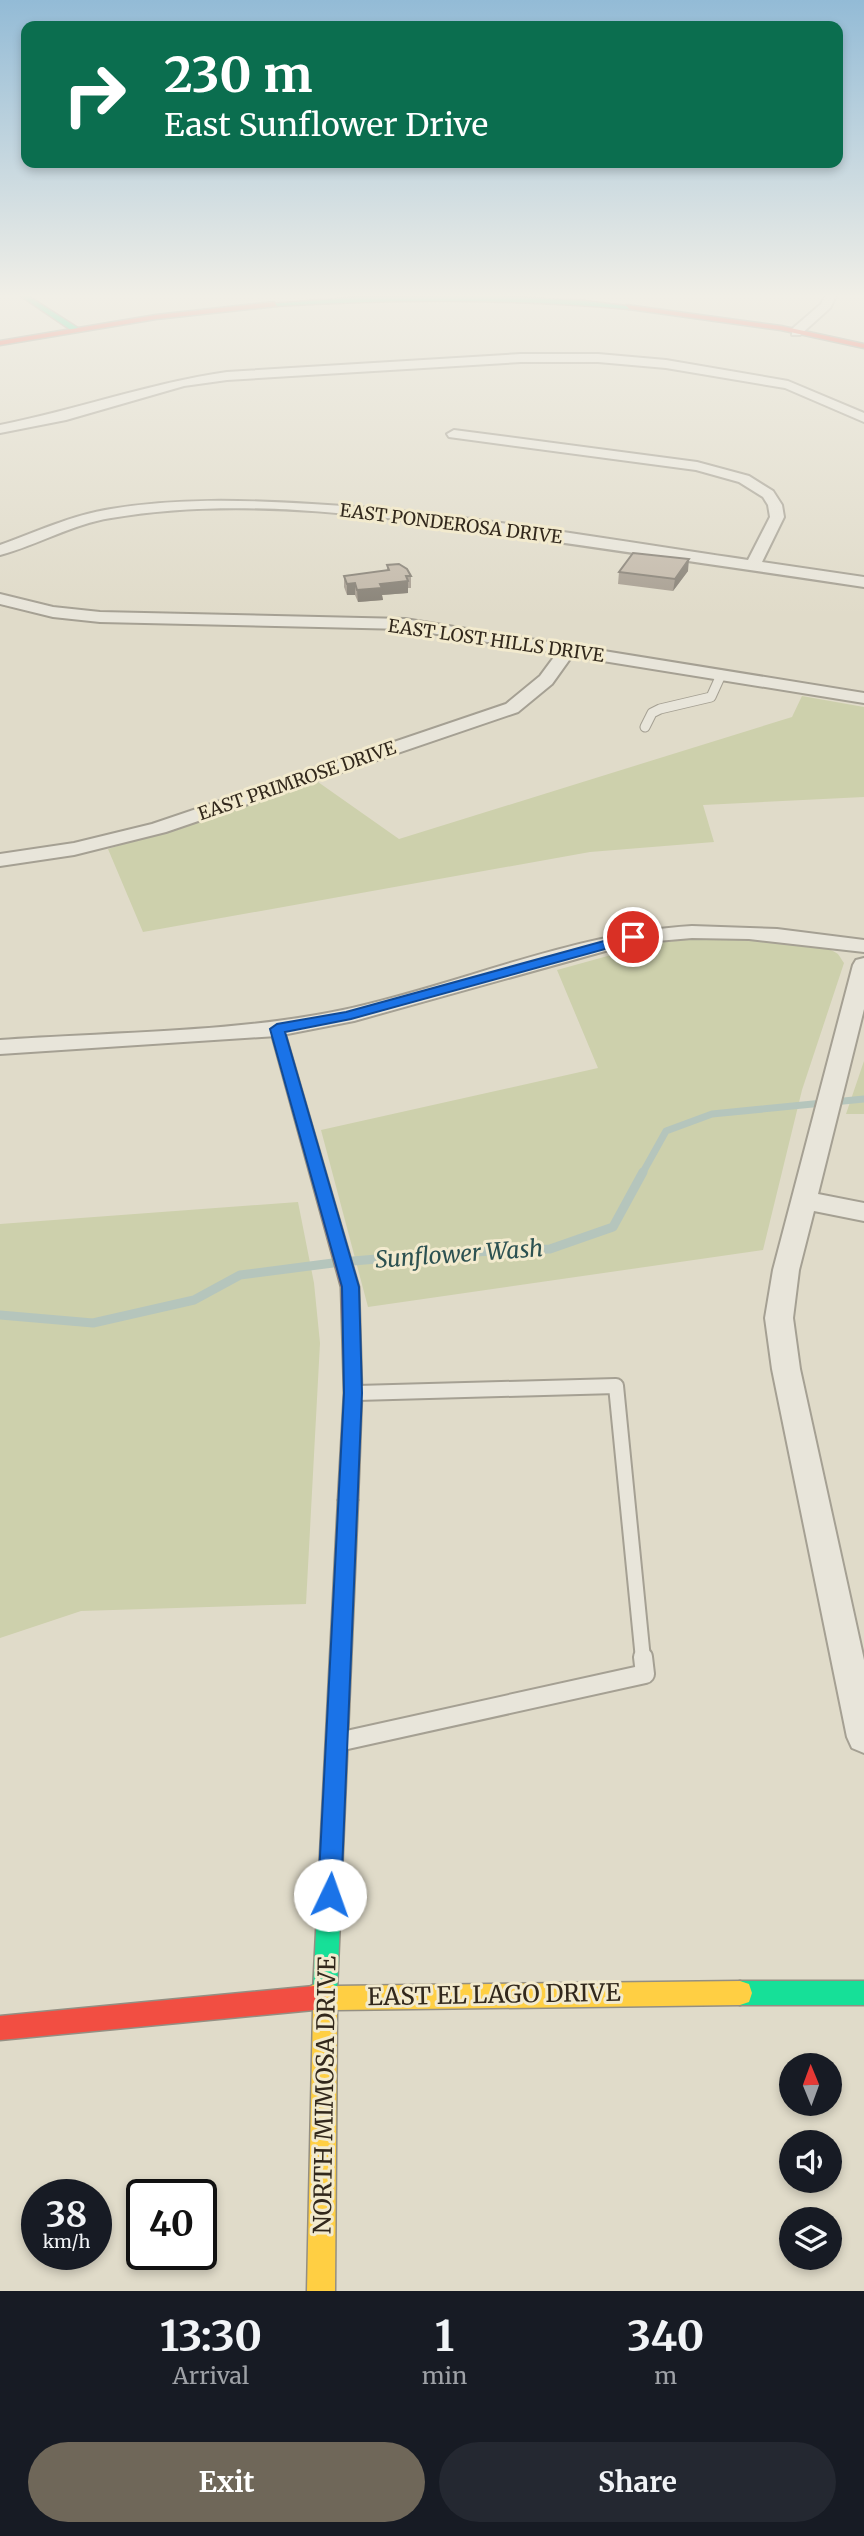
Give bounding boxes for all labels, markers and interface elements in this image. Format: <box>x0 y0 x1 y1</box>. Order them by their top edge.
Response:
text: 230 m <box>164 44 312 105</box>
icon: right <box>49 49 140 140</box>
text: East Sunflower Drive <box>164 105 488 145</box>
street label: EAST PONDEROSA DRIVE <box>338 498 564 549</box>
street label: EAST LOST HILLS DRIVE <box>387 614 606 667</box>
street label: EAST PRIMROSE DRIVE <box>195 736 399 825</box>
pin <box>603 907 663 967</box>
icon: arrive <box>614 918 652 956</box>
water label: Sunflower Wash <box>374 1233 544 1274</box>
position arrow <box>293 1858 367 1932</box>
street label: NORTH MIMOSA DRIVE <box>307 1955 342 2234</box>
street label: EAST EL LAGO DRIVE <box>367 1977 622 2012</box>
north arrow <box>779 2053 842 2116</box>
map controls <box>779 2053 842 2270</box>
button: sound <box>779 2130 842 2193</box>
speed limit sign: 40 <box>126 2179 217 2270</box>
text: 38 <box>46 2193 87 2237</box>
button: layers <box>779 2207 842 2270</box>
text: km/h <box>43 2230 90 2253</box>
text: 13:30 <box>160 2310 262 2362</box>
text: 1 <box>435 2310 454 2362</box>
text: 340 <box>627 2310 704 2362</box>
text: Arrival <box>172 2361 249 2390</box>
text: min <box>422 2361 467 2390</box>
text: m <box>654 2361 677 2390</box>
button: Exit <box>28 2442 425 2522</box>
button: Share <box>439 2442 836 2522</box>

